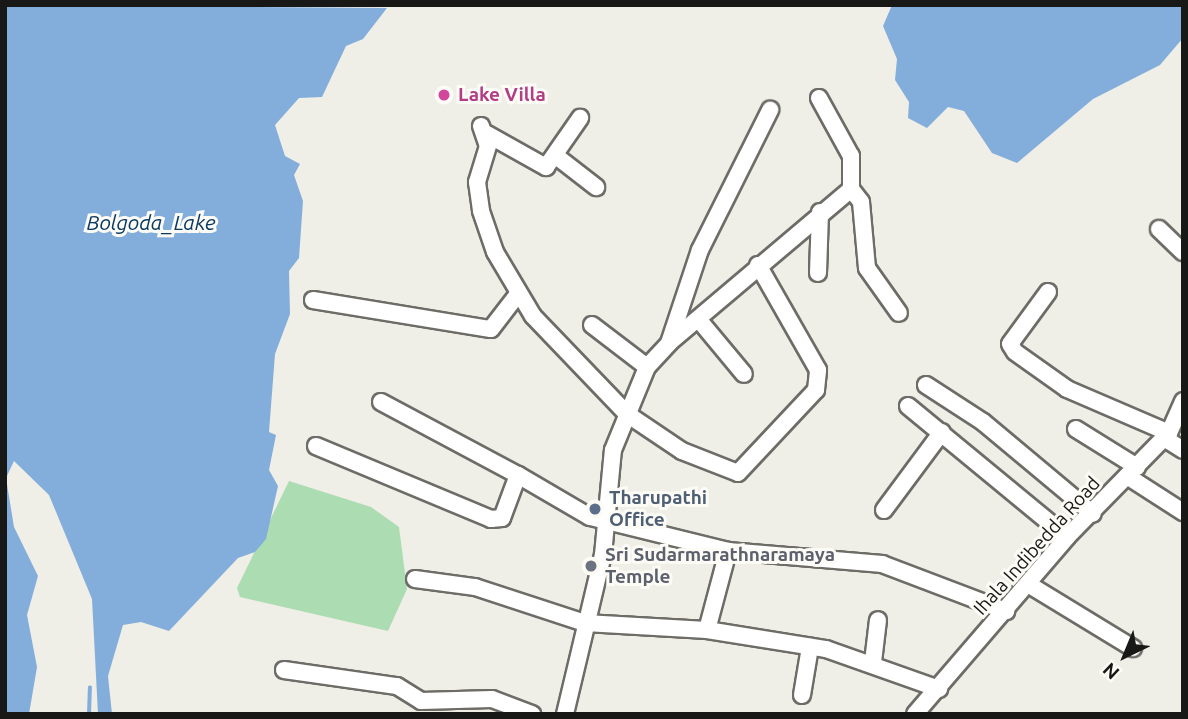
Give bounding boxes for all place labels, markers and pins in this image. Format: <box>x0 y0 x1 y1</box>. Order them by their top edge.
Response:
place label: Lake Villa <box>458 84 546 106</box>
marker: Lake Villa <box>436 87 452 103</box>
place label: Tharupathi Office <box>609 487 707 531</box>
marker: Tharupathi Office <box>587 501 603 517</box>
place label: Sri Sudarmarathnaramaya Temple <box>605 544 835 588</box>
marker: Sri Sudarmarathnaramaya Temple <box>583 558 599 574</box>

